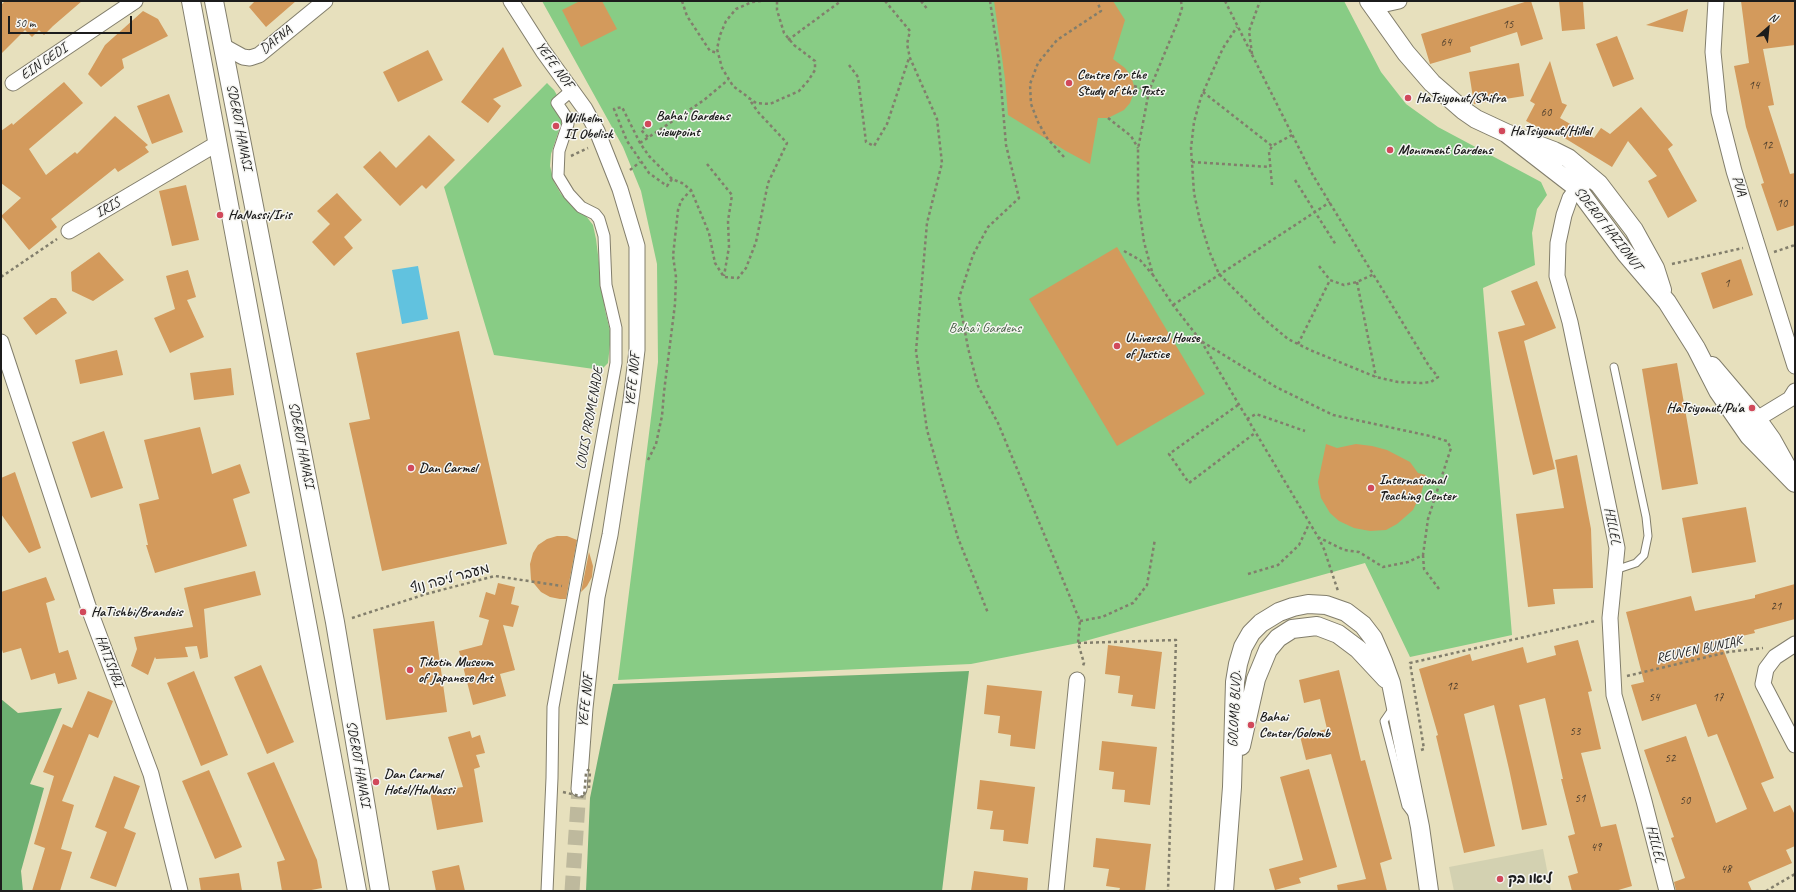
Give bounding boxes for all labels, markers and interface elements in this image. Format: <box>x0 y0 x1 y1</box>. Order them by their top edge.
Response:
scale bar <box>10 8 134 34</box>
north arrow <box>1748 8 1788 48</box>
text: N <box>1767 10 1780 25</box>
text: 50 m <box>15 15 35 31</box>
house number: 15 <box>1503 18 1513 32</box>
street label: DAFNA <box>256 22 296 58</box>
house number: 64 <box>1441 36 1451 50</box>
street label: YEFE NOF <box>532 39 576 91</box>
street label: EIN GEDI <box>17 40 71 84</box>
place label: Centre for the Study of the Texts <box>1077 67 1164 100</box>
marker: Centre for the Study of the Texts <box>1064 78 1074 88</box>
house number: 14 <box>1749 79 1759 93</box>
street label: SDEROT HANASI <box>222 83 256 171</box>
place label: HaTsiyonut/Shifra <box>1416 90 1506 106</box>
marker: HaTsiyonut/Shifra <box>1403 93 1413 103</box>
house number: 60 <box>1541 106 1551 120</box>
place label: Baha'i Gardens viewpoint <box>656 108 730 140</box>
place label: Wilhelm II Obelisk <box>564 110 612 142</box>
marker: Baha'i Gardens viewpoint <box>643 119 653 129</box>
marker: Wilhelm II Obelisk <box>551 121 561 131</box>
place label: HaTsiyonut/Hillel <box>1510 123 1591 139</box>
marker: HaTsiyonut/Hillel <box>1497 126 1507 136</box>
house number: 12 <box>1762 139 1772 153</box>
place label: Monument Gardens <box>1398 142 1492 158</box>
marker: Monument Gardens <box>1385 145 1395 155</box>
street label: PUA <box>1728 174 1750 198</box>
street label: SDEROT HAZIONUT <box>1570 184 1646 274</box>
street label: IRIS <box>93 194 123 222</box>
house number: 10 <box>1777 197 1787 211</box>
place label: HaNassi/Iris <box>228 207 292 223</box>
marker: HaNassi/Iris <box>215 210 225 220</box>
house number: 1 <box>1724 277 1730 291</box>
park label: Baha'i Gardens <box>949 320 1021 336</box>
place label: Universal House of Justice <box>1125 330 1200 362</box>
marker: Universal House of Justice <box>1112 341 1122 351</box>
street label: YEFE NOF <box>622 353 644 407</box>
street label: LOUIS PROMENADE <box>573 366 607 470</box>
place label: HaTsiyonut/Pu'a <box>1667 400 1744 416</box>
street label: SDEROT HANASI <box>284 401 318 489</box>
marker: HaTsiyonut/Pu'a <box>1747 403 1757 413</box>
place label: Dan Carmel <box>419 460 477 476</box>
marker: Dan Carmel <box>406 463 416 473</box>
place label: International Teaching Center <box>1379 472 1456 504</box>
marker: International Teaching Center <box>1366 483 1376 493</box>
street label: HILLEL <box>1600 506 1624 546</box>
street label: מעבר ליפה נוף <box>409 560 491 598</box>
house number: 21 <box>1771 600 1781 614</box>
place label: HaTishbi/Brandeis <box>91 604 182 620</box>
marker: HaTishbi/Brandeis <box>78 607 88 617</box>
street label: HATISHBI <box>91 633 127 689</box>
street label: REUVEN BUNIAK <box>1655 633 1743 667</box>
place label: Tikotin Museum of Japanese Art <box>418 654 493 686</box>
marker: Tikotin Museum of Japanese Art <box>405 665 415 675</box>
street label: GOLOMB BLVD. <box>1225 670 1245 748</box>
street label: YEFE NOF <box>575 674 597 728</box>
house number: 12 <box>1447 680 1457 694</box>
house number: 54 <box>1649 691 1659 705</box>
house number: 17 <box>1713 691 1723 705</box>
place label: Bahai Center/Golomb <box>1259 709 1330 742</box>
street label: SDEROT HANASI <box>342 720 374 808</box>
marker: Bahai Center/Golomb <box>1246 720 1256 730</box>
house number: 53 <box>1570 725 1580 739</box>
house number: 52 <box>1665 752 1675 766</box>
place label: Dan Carmel Hotel/HaNassi <box>384 766 454 798</box>
marker: Dan Carmel Hotel/HaNassi <box>371 777 381 787</box>
house number: 51 <box>1575 792 1585 806</box>
house number: 50 <box>1680 794 1690 808</box>
street label: HILLEL <box>1642 824 1668 864</box>
house number: 49 <box>1591 841 1601 855</box>
house number: 48 <box>1721 863 1731 877</box>
place label: ליאו בק <box>1508 871 1552 887</box>
marker: ליאו בק <box>1495 874 1505 884</box>

